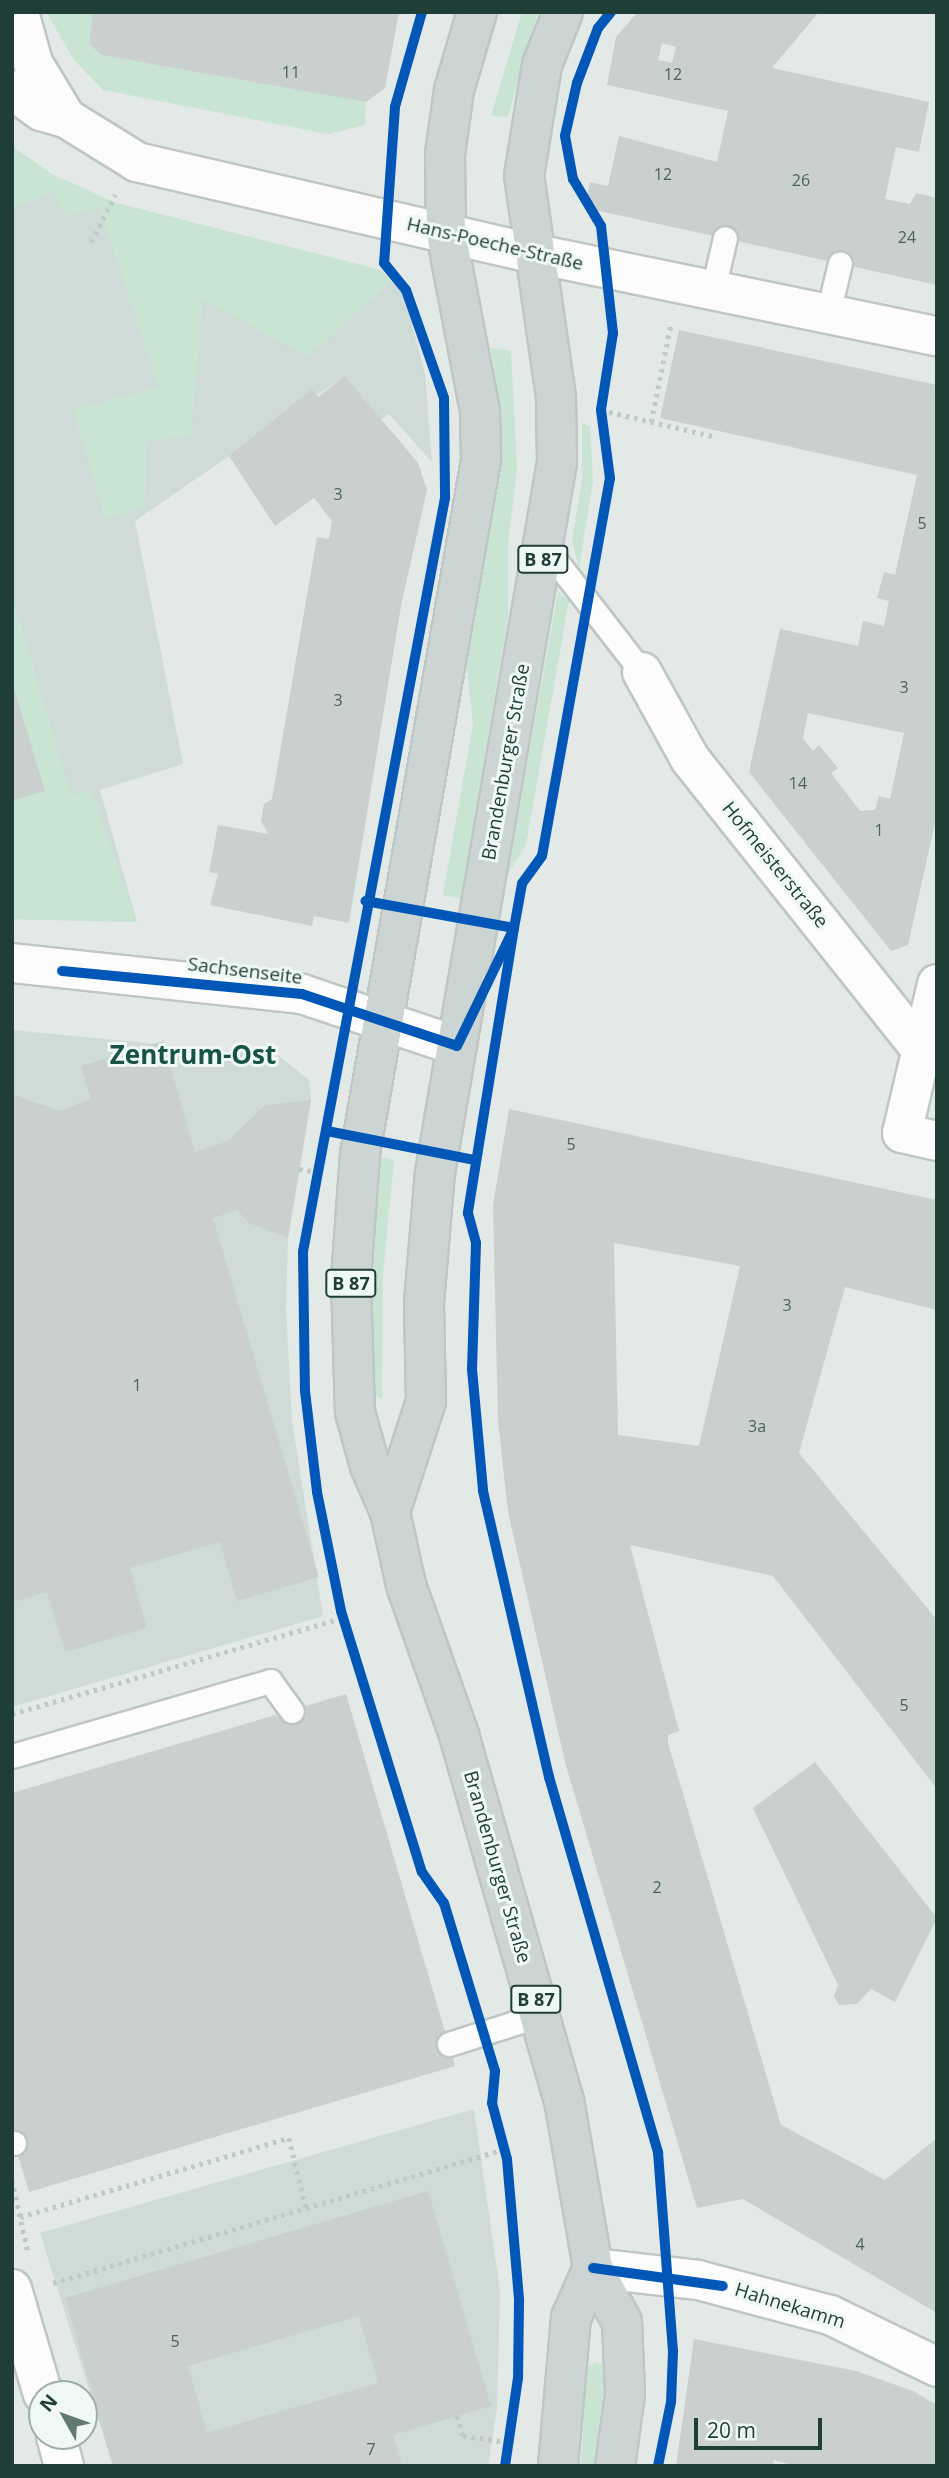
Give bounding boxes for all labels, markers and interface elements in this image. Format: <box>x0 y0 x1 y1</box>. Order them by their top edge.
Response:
house number: 11 <box>282 62 300 82</box>
house number: 12 <box>664 64 682 84</box>
house number: 12 <box>654 164 672 184</box>
house number: 26 <box>792 170 810 190</box>
street label: Hans-Poeche-Straße <box>405 213 585 275</box>
house number: 24 <box>898 227 916 247</box>
house number: 3 <box>333 484 343 504</box>
house number: 5 <box>917 513 927 533</box>
road number: B 87 <box>517 544 569 574</box>
street label: Brandenburger Straße <box>478 662 534 862</box>
house number: 3 <box>899 677 909 697</box>
house number: 3 <box>333 690 343 710</box>
house number: 14 <box>789 773 807 793</box>
street label: Hofmeisterstraße <box>717 797 833 933</box>
house number: 1 <box>874 820 884 840</box>
street label: Sachsenseite <box>187 953 303 989</box>
district label: Zentrum-Ost <box>110 1039 276 1071</box>
house number: 5 <box>566 1134 576 1154</box>
road number: B 87 <box>325 1268 377 1298</box>
house number: 3 <box>782 1295 792 1315</box>
house number: 1 <box>132 1375 142 1395</box>
house number: 3a <box>748 1416 766 1436</box>
house number: 5 <box>899 1695 909 1715</box>
street label: Brandenburger Straße <box>459 1768 535 1966</box>
house number: 2 <box>652 1877 662 1897</box>
road number: B 87 <box>510 1984 562 2013</box>
house number: 4 <box>855 2234 865 2254</box>
street label: Hahnekamm <box>732 2278 848 2334</box>
house number: 5 <box>170 2331 180 2351</box>
north arrow <box>28 2380 98 2450</box>
text: N <box>34 2389 63 2417</box>
scale bar <box>697 2404 825 2448</box>
text: 20 m <box>707 2416 756 2444</box>
house number: 7 <box>366 2439 376 2459</box>

